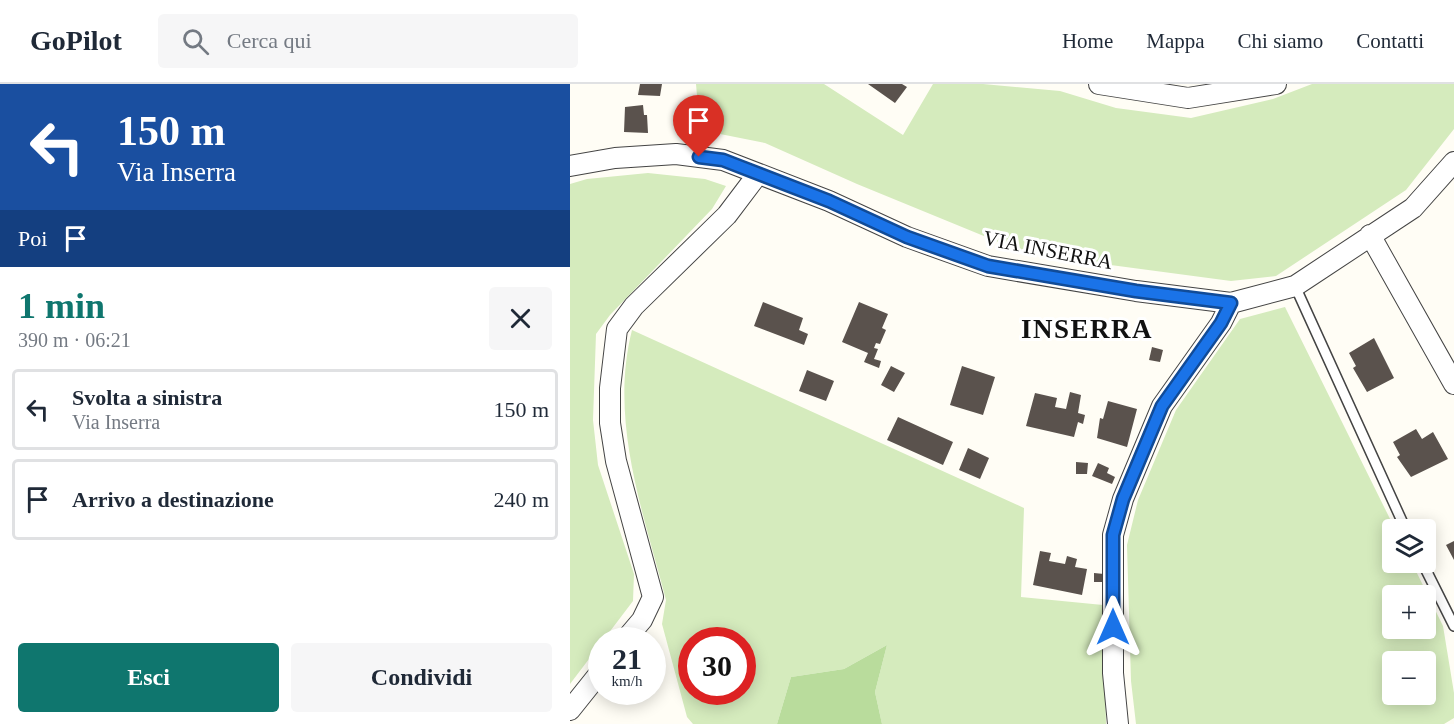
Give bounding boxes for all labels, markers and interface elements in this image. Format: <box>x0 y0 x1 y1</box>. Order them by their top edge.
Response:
search box <box>158 14 578 68</box>
text: GoPilot <box>30 25 122 56</box>
icon: search <box>179 25 212 58</box>
text: Cerca qui <box>227 28 312 53</box>
text: Home <box>1062 29 1113 53</box>
text: Mappa <box>1146 29 1205 53</box>
text: Chi siamo <box>1238 29 1323 53</box>
text: Contatti <box>1356 29 1424 53</box>
pin <box>673 95 724 157</box>
icon: arrive <box>682 104 715 137</box>
icon: left <box>18 108 96 186</box>
text: 150 m <box>117 108 226 154</box>
text: Via Inserra <box>117 157 236 187</box>
icon: arrive <box>59 222 92 255</box>
text: Poi <box>18 226 47 251</box>
street label: VIA INSERRA <box>981 226 1116 274</box>
text: 1 min <box>18 286 105 326</box>
button: close <box>489 287 552 350</box>
district label: INSERRA <box>1021 314 1153 344</box>
text: 390 m · 06:21 <box>18 329 131 351</box>
text: Svolta a sinistra <box>72 385 222 410</box>
icon: left <box>21 393 54 426</box>
text: 150 m <box>493 397 549 422</box>
text: Via Inserra <box>72 411 160 433</box>
icon: arrive <box>21 483 54 516</box>
text: Arrivo a destinazione <box>72 487 274 512</box>
text: 240 m <box>493 487 549 512</box>
map controls <box>1382 519 1436 705</box>
button: layers <box>1382 519 1436 573</box>
button: + <box>1382 585 1436 639</box>
position arrow <box>1081 595 1145 659</box>
speed limit sign: 30 <box>678 627 756 705</box>
text: 21 <box>612 642 642 675</box>
button: Esci <box>18 643 279 712</box>
button: Condividi <box>291 643 552 712</box>
button: − <box>1382 651 1436 705</box>
text: km/h <box>612 673 642 689</box>

